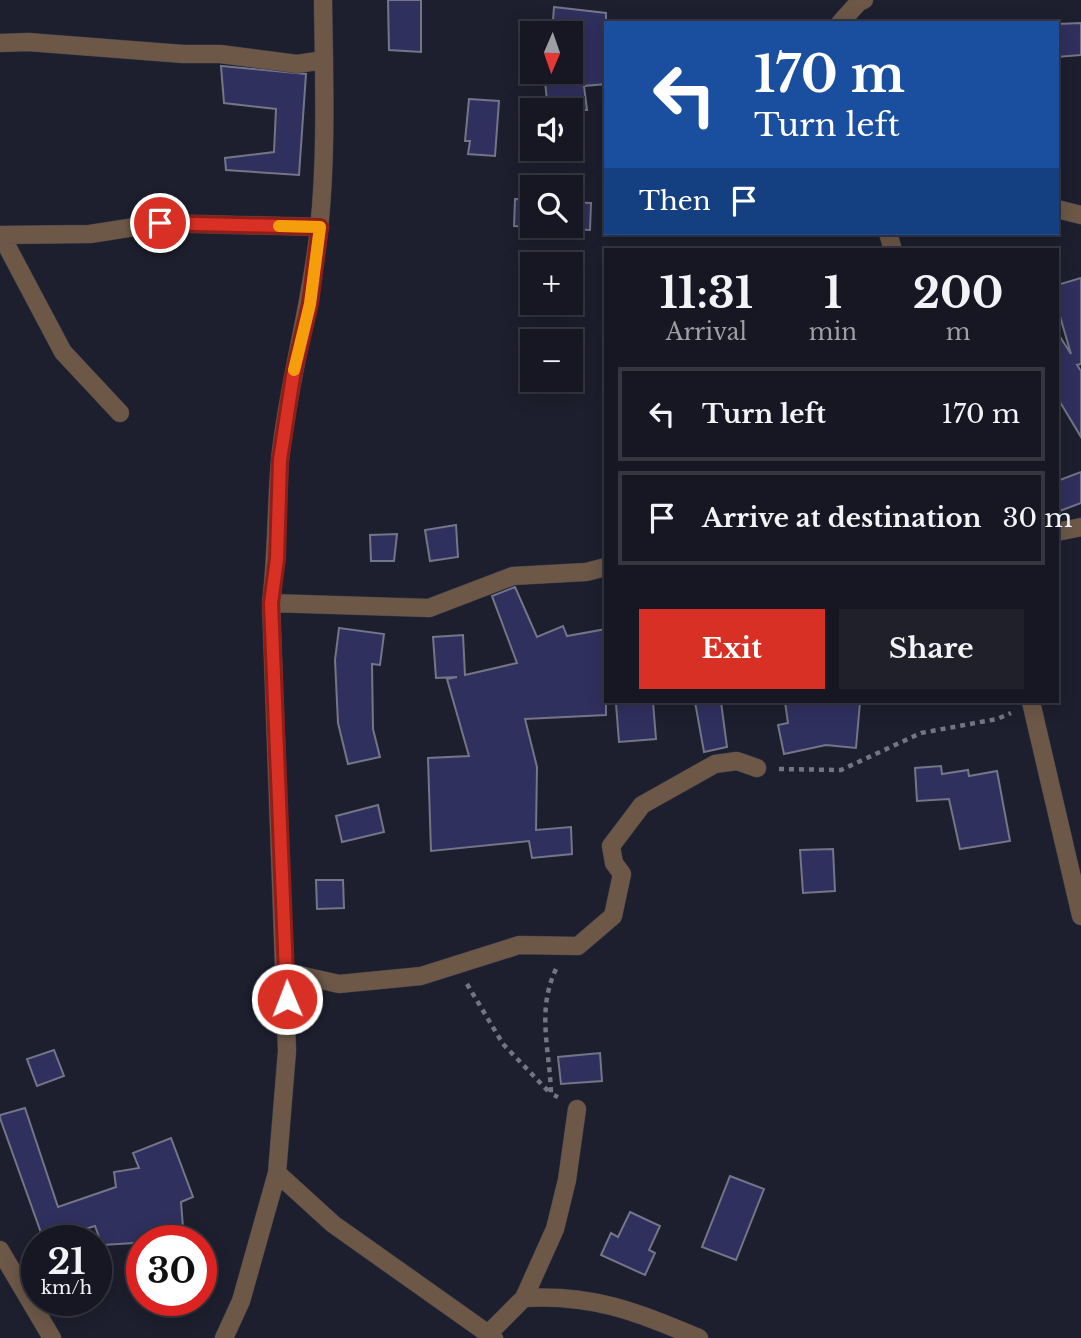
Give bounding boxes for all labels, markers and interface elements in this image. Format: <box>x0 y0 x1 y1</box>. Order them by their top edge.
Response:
north arrow <box>520 21 583 84</box>
map controls <box>520 21 583 392</box>
text: 170 m <box>754 44 905 105</box>
icon: left <box>639 49 730 140</box>
button: sound <box>520 98 583 161</box>
text: Turn left <box>754 105 900 145</box>
button: search <box>520 175 583 238</box>
icon: arrive <box>725 182 763 220</box>
text: Then <box>639 185 711 217</box>
pin <box>130 193 190 253</box>
icon: arrive <box>141 204 179 242</box>
button: + <box>520 252 583 315</box>
text: 11:31 <box>660 267 753 319</box>
text: 1 <box>824 267 842 319</box>
text: 200 <box>913 267 1003 319</box>
text: Arrival <box>666 318 747 346</box>
text: min <box>809 318 857 346</box>
text: m <box>946 318 970 346</box>
button: − <box>520 329 583 392</box>
icon: left <box>643 395 681 433</box>
text: Turn left <box>702 398 826 430</box>
text: 170 m <box>941 398 1020 430</box>
icon: arrive <box>643 499 681 537</box>
text: Arrive at destination <box>702 502 982 534</box>
text: 30 m <box>1003 502 1072 534</box>
button: Exit <box>639 609 825 689</box>
button: Share <box>839 609 1024 689</box>
position arrow <box>250 962 324 1036</box>
speed limit sign: 30 <box>126 1225 217 1316</box>
text: 21 <box>47 1240 86 1283</box>
text: km/h <box>41 1277 92 1299</box>

